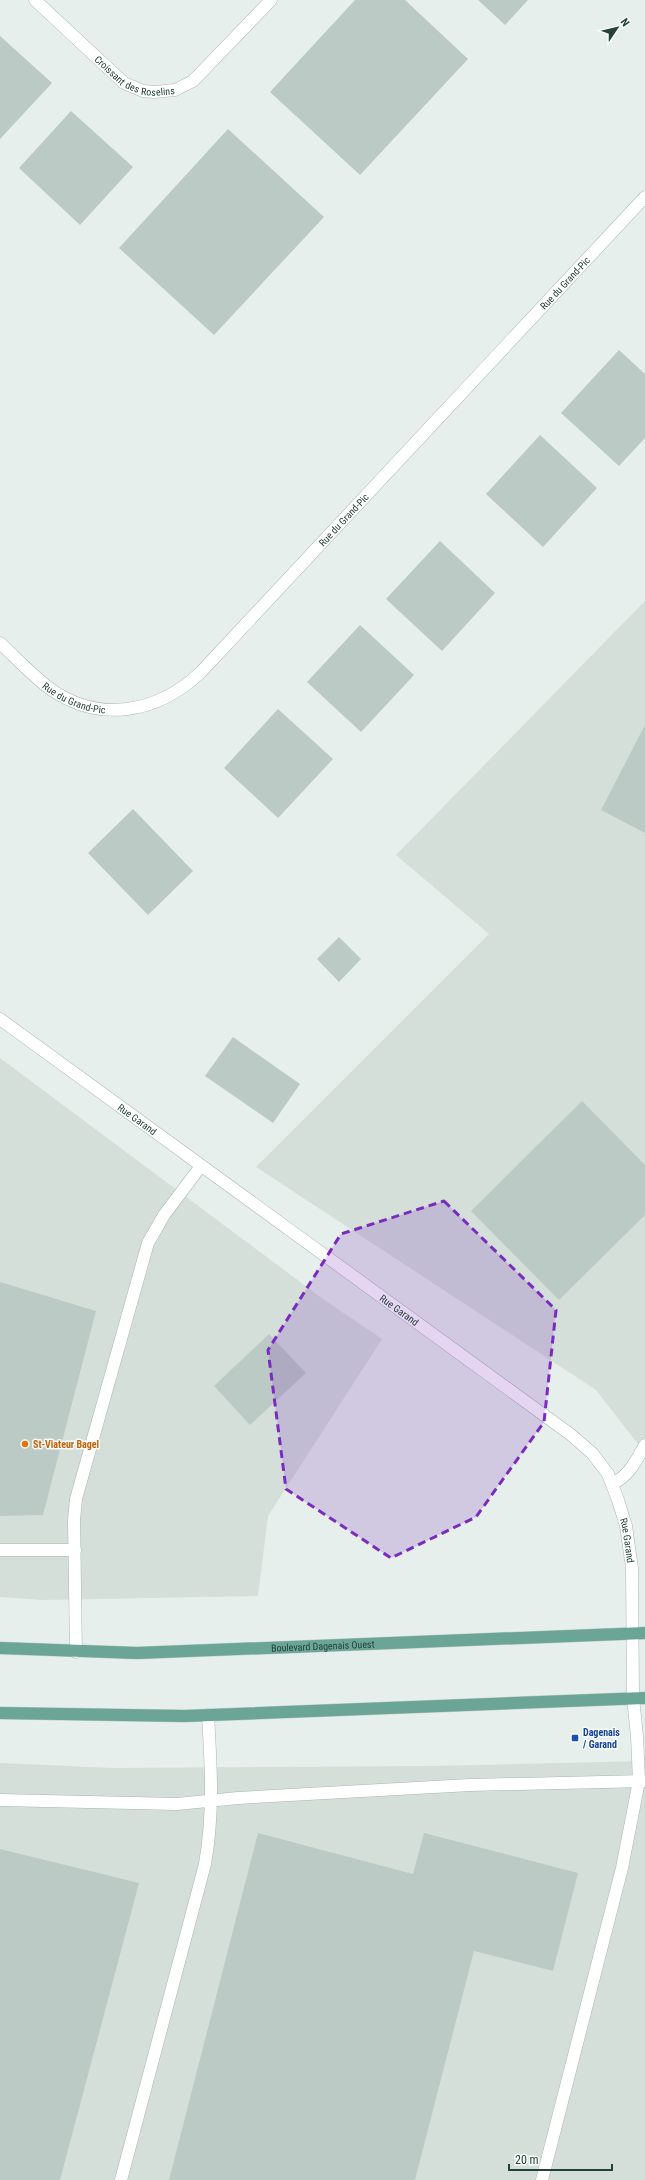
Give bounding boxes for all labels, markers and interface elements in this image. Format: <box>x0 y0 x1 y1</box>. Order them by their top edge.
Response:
north arrow <box>597 8 637 48</box>
text: N <box>618 16 632 29</box>
street label: Croissant des Roselins <box>92 54 176 98</box>
street label: Rue du Grand-Pic <box>538 255 592 312</box>
street label: Rue du Grand-Pic <box>317 491 371 548</box>
street label: Rue du Grand-Pic <box>40 680 106 716</box>
street label: Rue Garand <box>116 1102 159 1137</box>
street label: Rue Garand <box>378 1292 421 1328</box>
marker: St-Viateur Bagel <box>20 1439 30 1449</box>
place label: St-Viateur Bagel <box>33 1439 99 1450</box>
street label: Rue Garand <box>618 1517 636 1564</box>
street label: Boulevard Dagenais Ouest <box>271 1639 375 1654</box>
place label: Dagenais / Garand <box>583 1727 620 1750</box>
marker: Dagenais / Garand <box>570 1733 580 1743</box>
scale bar <box>509 2146 612 2172</box>
text: 20 m <box>515 2153 539 2167</box>

